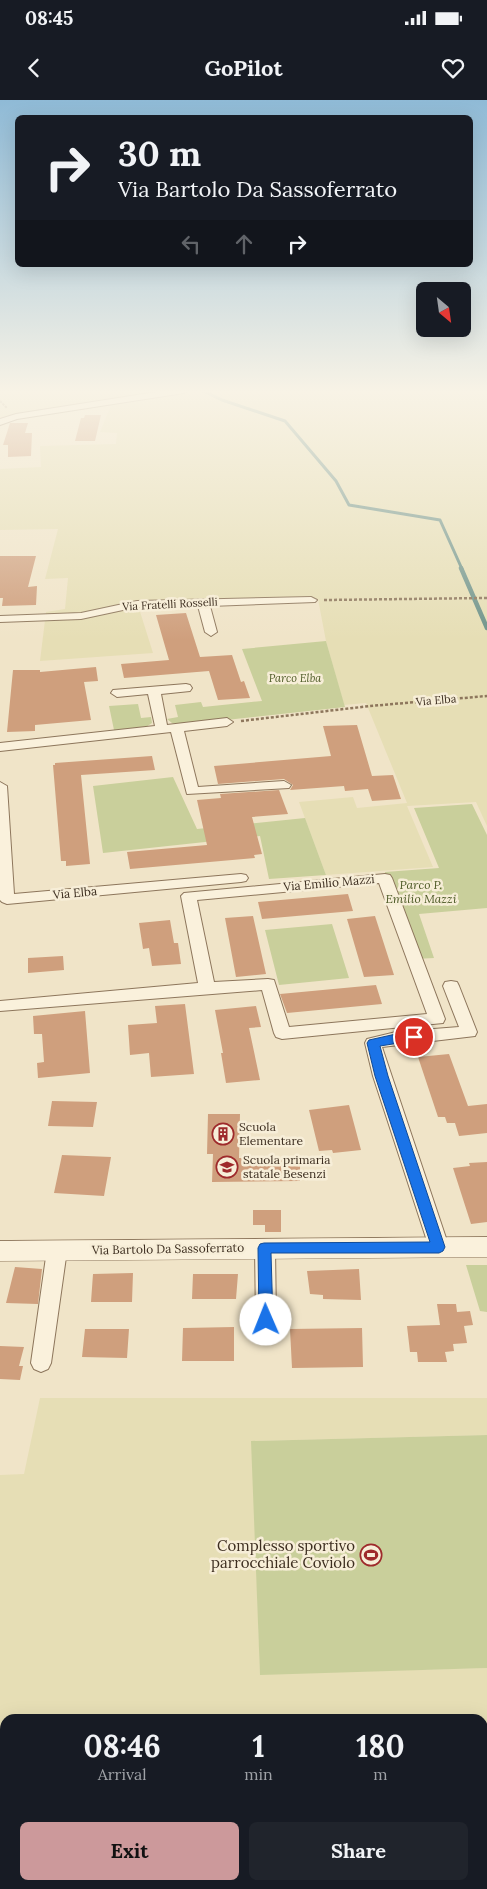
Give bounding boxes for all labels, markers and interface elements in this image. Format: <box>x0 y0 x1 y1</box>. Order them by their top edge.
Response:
text: 08:45 <box>25 6 73 30</box>
icon: back <box>20 54 48 82</box>
text: GoPilot <box>204 54 283 82</box>
icon: heart <box>439 54 467 82</box>
text: 30 m <box>118 131 201 176</box>
icon: right <box>35 135 100 200</box>
text: Via Bartolo Da Sassoferrato <box>118 175 397 203</box>
icon: left <box>177 230 205 258</box>
icon: ahead <box>230 230 258 258</box>
icon: right <box>283 230 311 258</box>
north arrow <box>416 282 471 338</box>
map controls <box>416 282 471 337</box>
street label: Via Fratelli Rosselli <box>121 595 218 614</box>
park label: Parco Elba <box>269 671 322 685</box>
street label: Via Elba <box>414 691 457 709</box>
street label: Via Emilio Mazzi <box>282 871 375 894</box>
park label: Parco P. Emilio Mazzi <box>385 877 457 906</box>
street label: Via Elba <box>51 883 98 902</box>
pin <box>393 1016 435 1058</box>
icon: arrive <box>400 1023 428 1051</box>
place label: Scuola Elementare <box>239 1119 304 1148</box>
building icon: Scuola Elementare <box>211 1122 235 1146</box>
place label: Scuola primaria statale Besenzi <box>243 1152 330 1181</box>
school or university icon: Scuola primaria statale Besenzi <box>215 1155 239 1179</box>
street label: Via Bartolo Da Sassoferrato <box>91 1240 244 1257</box>
position arrow <box>239 1293 291 1345</box>
place label: Complesso sportivo parrocchiale Coviolo <box>211 1536 355 1572</box>
sports icon: Complesso sportivo parrocchiale Coviolo <box>359 1543 383 1567</box>
text: 08:46 <box>83 1727 161 1765</box>
text: 1 <box>252 1727 265 1765</box>
text: 180 <box>356 1727 405 1765</box>
text: Arrival <box>98 1764 147 1784</box>
text: min <box>244 1764 273 1784</box>
text: m <box>373 1764 388 1784</box>
button: Exit <box>20 1822 239 1880</box>
button: Share <box>249 1822 468 1880</box>

